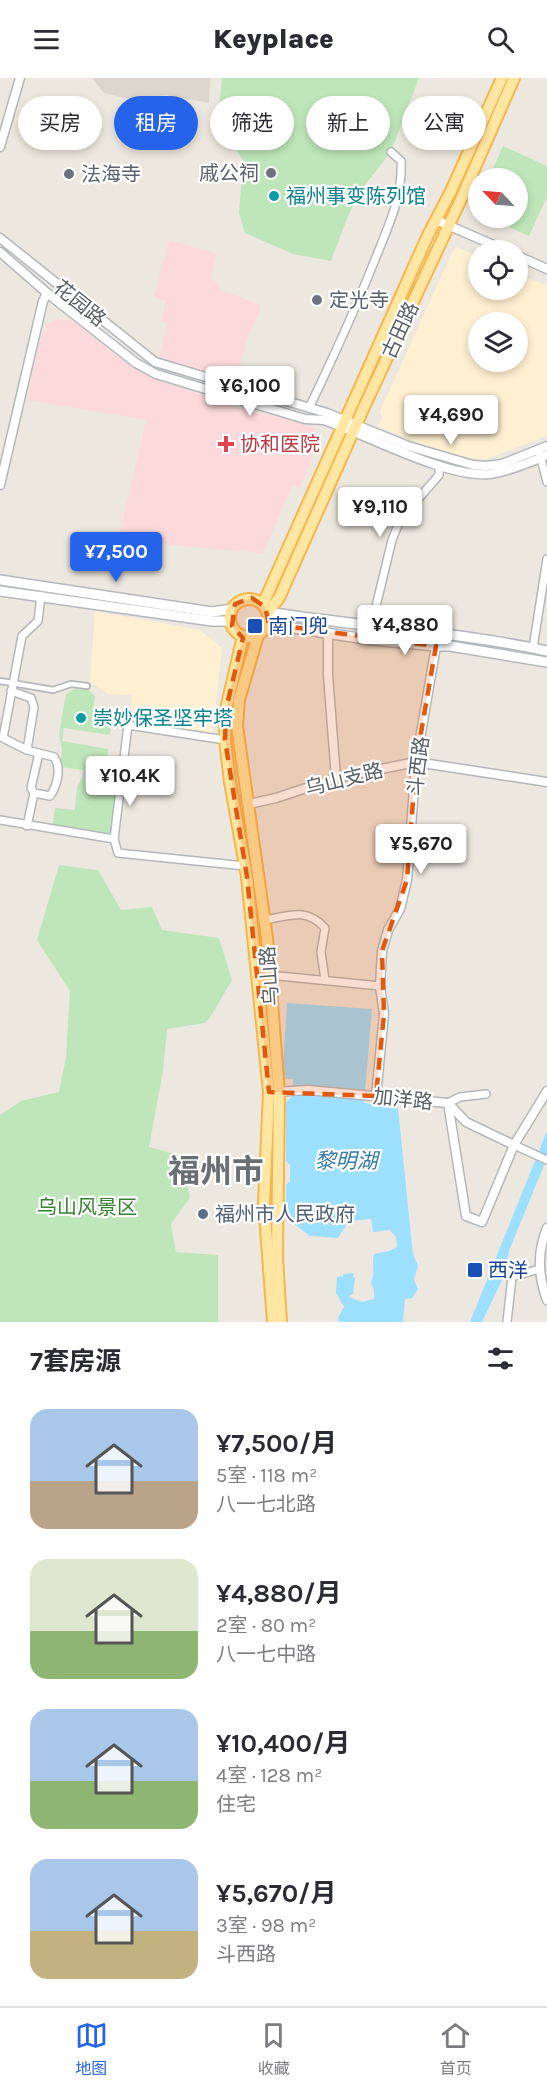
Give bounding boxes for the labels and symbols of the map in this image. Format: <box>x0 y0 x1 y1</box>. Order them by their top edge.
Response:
place label: 戚公祠 <box>199 162 259 185</box>
place label: 法海寺 <box>81 163 141 186</box>
marker: 戚公祠 <box>264 166 278 180</box>
marker: 法海寺 <box>62 167 76 181</box>
north arrow <box>468 168 528 228</box>
place label: 福州事变陈列馆 <box>286 185 426 208</box>
marker: 福州事变陈列馆 <box>267 189 281 203</box>
street label: 花园路 <box>49 276 110 331</box>
place label: 定光寺 <box>329 289 389 312</box>
marker: 定光寺 <box>310 293 324 307</box>
street label: 古田路 <box>377 298 424 362</box>
pin: ¥6,100 <box>201 366 299 417</box>
pin: ¥4,690 <box>402 395 500 446</box>
place label: 协和医院 <box>240 433 320 456</box>
marker: 协和医院 <box>217 435 235 453</box>
pin: ¥9,110 <box>331 487 429 538</box>
pin: ¥7,500 <box>67 532 165 583</box>
pin: ¥4,880 <box>356 605 454 656</box>
place label: 南门兜 <box>268 615 328 638</box>
marker: 南门兜 <box>246 617 264 635</box>
place label: 崇妙保圣坚牢塔 <box>93 707 233 730</box>
marker: 崇妙保圣坚牢塔 <box>74 711 88 725</box>
street label: 斗西路 <box>403 735 434 797</box>
pin: ¥10.4K <box>81 756 179 807</box>
street label: 乌山支路 <box>303 759 386 800</box>
pin: ¥5,670 <box>372 824 470 875</box>
street label: 乌山路 <box>256 945 283 1007</box>
street label: 加洋路 <box>372 1085 434 1114</box>
water label: 黎明湖 <box>315 1149 380 1173</box>
district label: 福州市 <box>168 1153 264 1190</box>
park label: 乌山风景区 <box>37 1196 137 1219</box>
place label: 福州市人民政府 <box>215 1203 355 1226</box>
marker: 福州市人民政府 <box>196 1207 210 1221</box>
place label: 西洋 <box>488 1259 528 1282</box>
marker: 西洋 <box>466 1261 484 1279</box>

